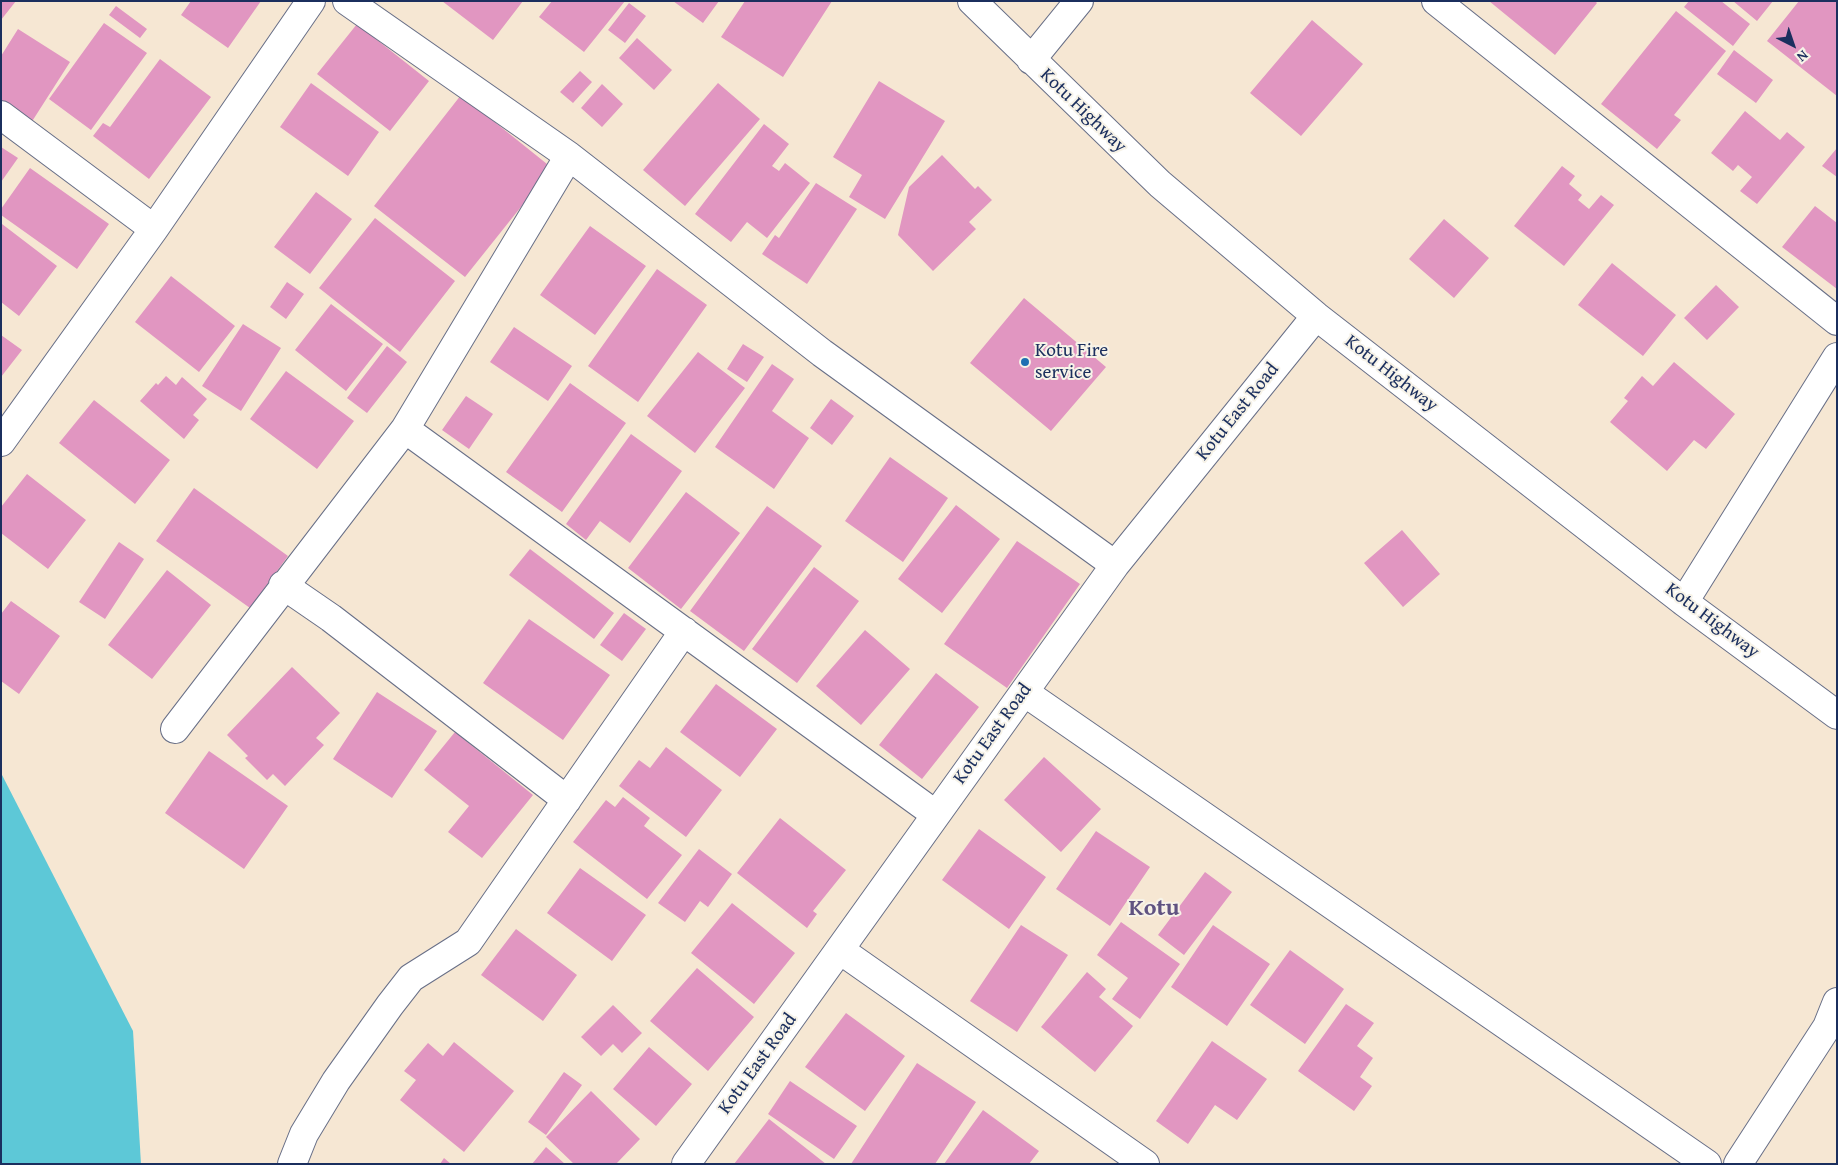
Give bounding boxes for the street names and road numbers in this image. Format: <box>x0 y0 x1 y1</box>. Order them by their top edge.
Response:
street label: Kotu Highway <box>1035 64 1131 158</box>
street label: Kotu Highway <box>1340 331 1442 417</box>
street label: Kotu East Road <box>1192 359 1284 465</box>
street label: Kotu Highway <box>1660 578 1764 664</box>
street label: Kotu East Road <box>949 679 1037 789</box>
street label: Kotu East Road <box>714 1009 802 1119</box>

